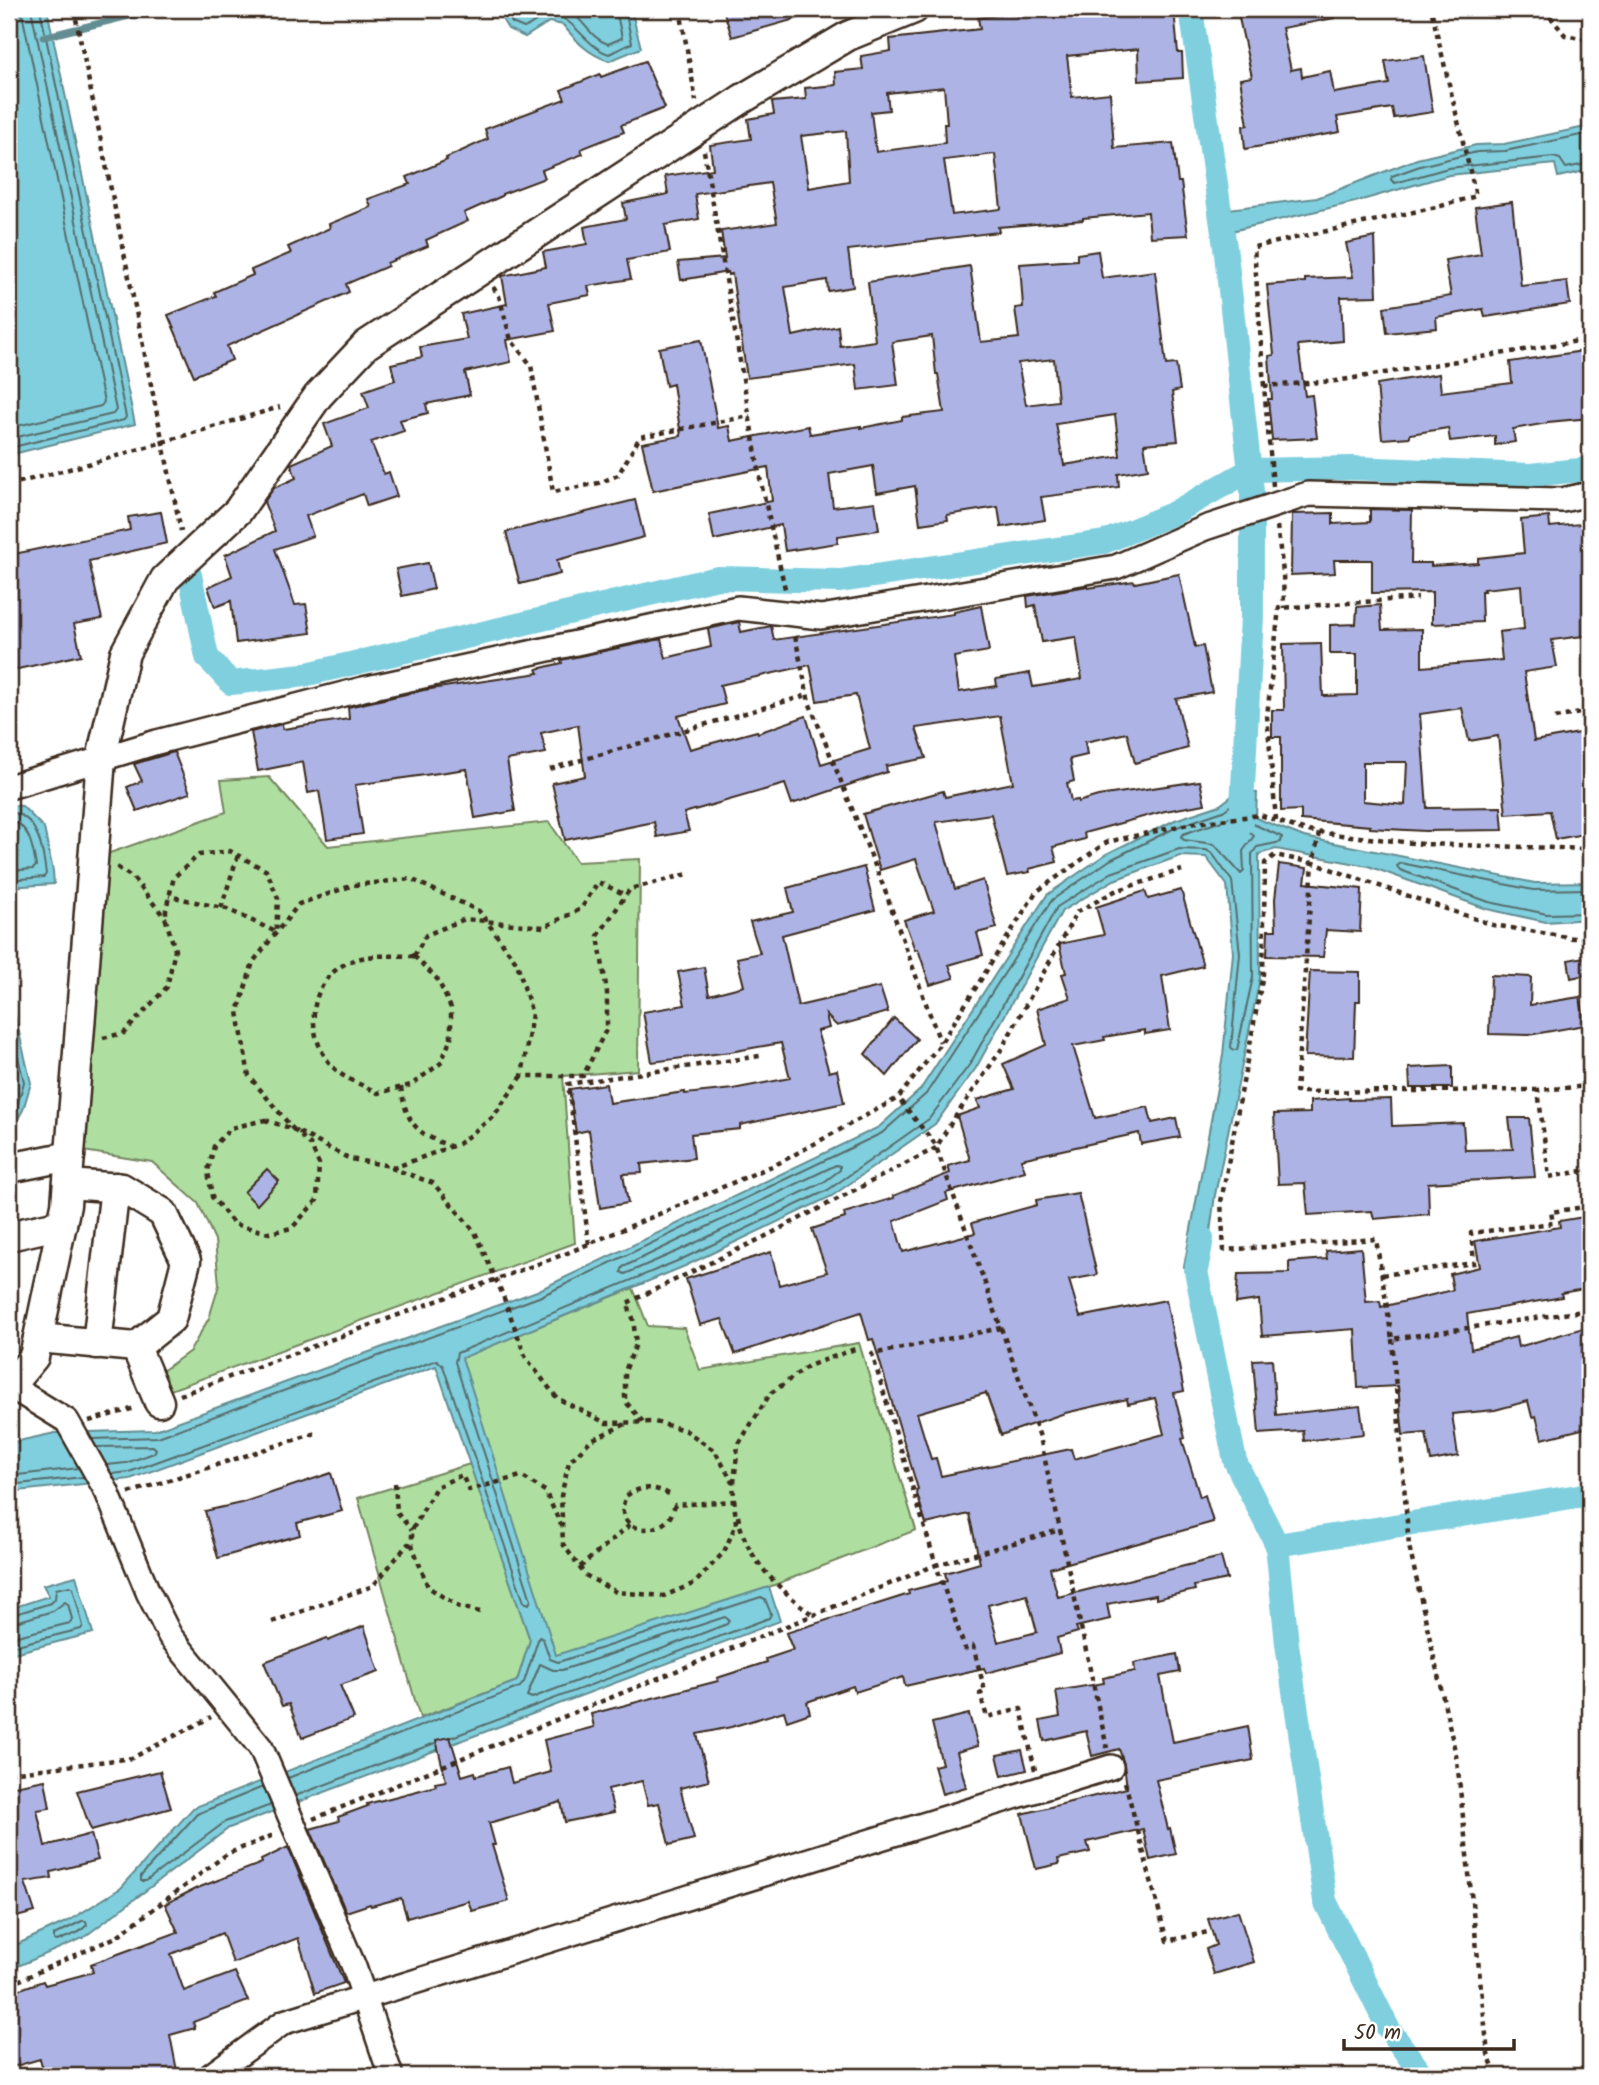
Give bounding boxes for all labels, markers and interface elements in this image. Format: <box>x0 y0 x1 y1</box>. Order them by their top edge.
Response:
scale bar <box>1344 2008 1513 2052</box>
text: 50 m <box>1354 2017 1401 2050</box>

